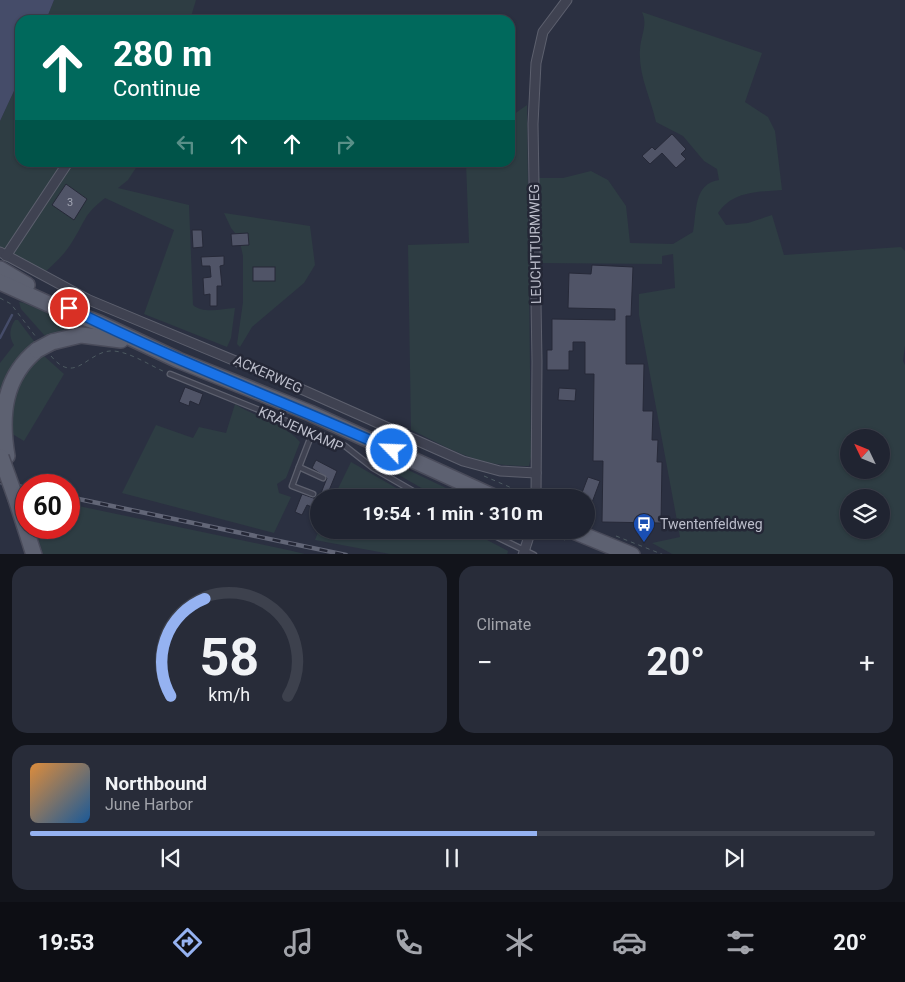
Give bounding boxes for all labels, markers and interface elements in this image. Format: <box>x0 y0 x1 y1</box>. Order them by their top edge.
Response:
text: 280 m <box>113 34 212 75</box>
icon: ahead <box>30 35 95 100</box>
text: Continue <box>113 76 201 101</box>
icon: left <box>172 130 200 158</box>
icon: ahead <box>225 130 253 158</box>
icon: ahead <box>278 130 306 158</box>
icon: right <box>331 130 359 158</box>
street label: LEUCHTTURMWEG <box>526 184 544 304</box>
house number: 3 <box>67 196 73 209</box>
pin <box>48 287 90 329</box>
icon: arrive <box>55 294 83 322</box>
street label: ACKERWEG <box>231 352 305 396</box>
street label: KRÄJENKAMP <box>256 403 346 455</box>
position arrow <box>365 423 417 475</box>
north arrow <box>840 429 890 479</box>
map controls <box>840 429 890 539</box>
speed limit sign: 60 <box>15 474 80 539</box>
button: layers <box>840 489 890 539</box>
text: 19:54 · 1 min · 310 m <box>362 502 543 525</box>
bus stop icon: Twentenfeldweg <box>632 512 656 543</box>
place label: Twentenfeldweg <box>660 516 763 532</box>
text: Climate <box>477 615 531 634</box>
text: 58 <box>199 627 259 688</box>
text: 20° <box>647 640 705 684</box>
text: − <box>477 646 493 679</box>
text: + <box>859 646 875 679</box>
text: km/h <box>208 684 250 705</box>
text: Northbound <box>105 772 207 795</box>
text: June Harbor <box>105 795 193 814</box>
icon: previous <box>157 844 185 872</box>
icon: pause <box>438 844 466 872</box>
icon: next <box>720 844 748 872</box>
icon: directions <box>170 925 205 960</box>
icon: music <box>281 925 316 960</box>
icon: phone <box>391 925 426 960</box>
icon: climate <box>502 925 537 960</box>
icon: car <box>612 925 647 960</box>
icon: filters <box>723 925 758 960</box>
text: 19:53 <box>38 930 94 955</box>
text: 20° <box>833 930 867 955</box>

